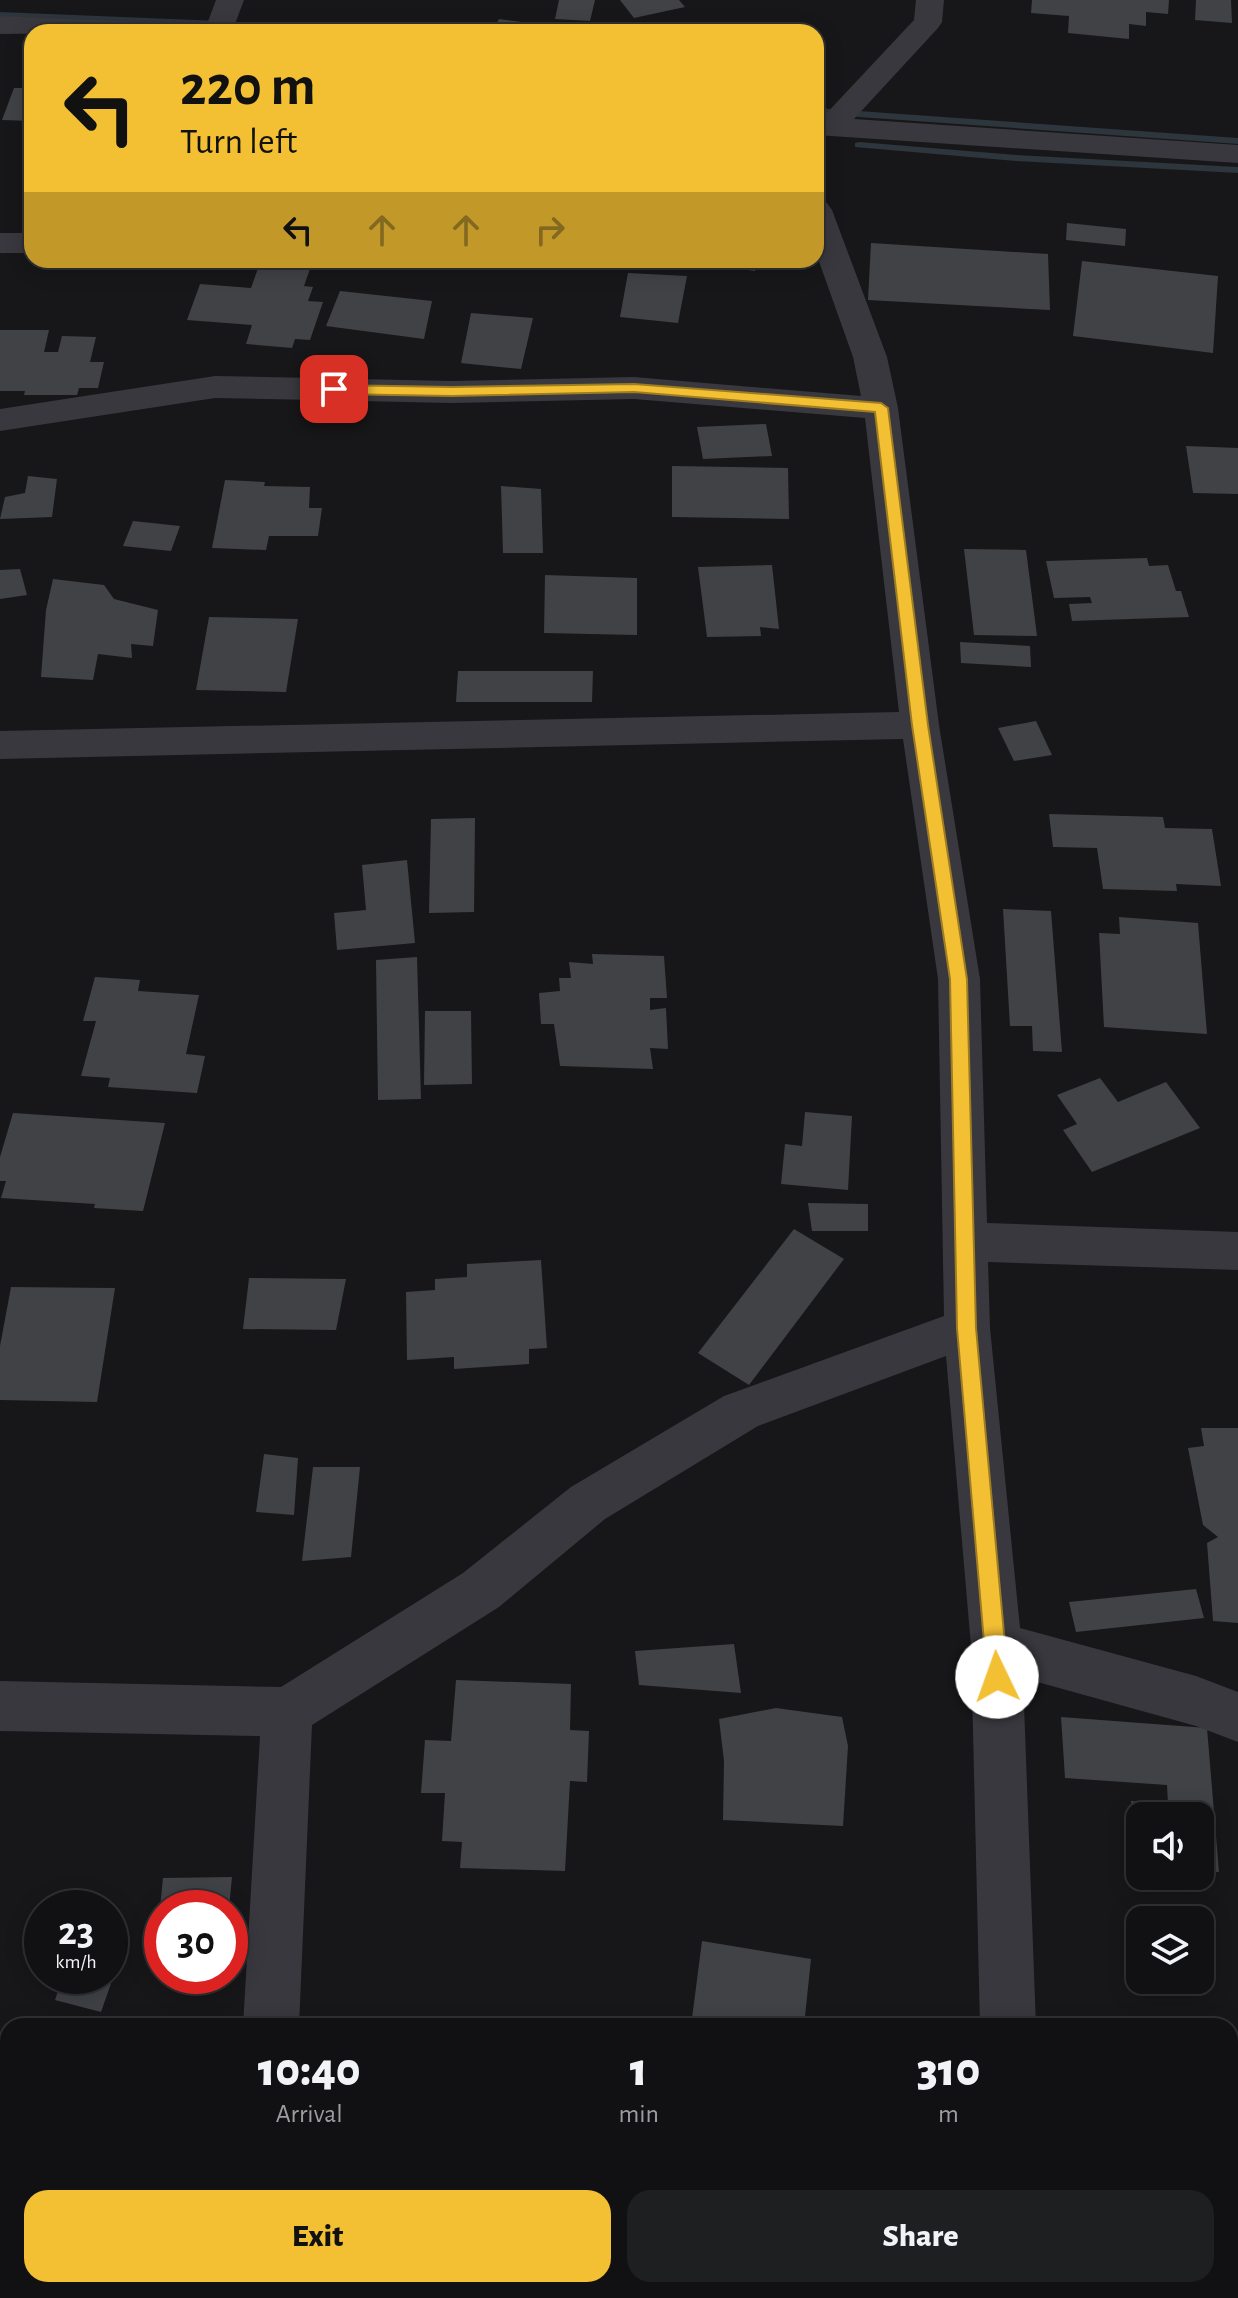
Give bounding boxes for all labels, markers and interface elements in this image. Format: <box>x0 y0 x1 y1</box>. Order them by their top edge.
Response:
icon: left <box>48 56 152 160</box>
text: 220 m <box>180 59 316 115</box>
text: Turn left <box>180 124 297 160</box>
icon: left <box>276 208 320 252</box>
icon: ahead <box>360 208 404 252</box>
icon: ahead <box>444 208 488 252</box>
icon: right <box>528 208 572 252</box>
pin <box>300 355 368 423</box>
icon: arrive <box>312 367 356 411</box>
position arrow <box>955 1635 1039 1719</box>
map controls <box>1126 1802 1214 1994</box>
button: sound <box>1126 1802 1214 1890</box>
speed limit sign: 30 <box>144 1890 248 1994</box>
button: layers <box>1126 1906 1214 1994</box>
text: 23 <box>58 1912 94 1952</box>
text: km/h <box>55 1952 97 1972</box>
text: 10:40 <box>258 2047 361 2095</box>
text: 1 <box>630 2047 648 2095</box>
text: 310 <box>917 2047 980 2095</box>
text: Arrival <box>276 2101 343 2127</box>
text: min <box>618 2101 659 2127</box>
text: m <box>938 2101 959 2127</box>
button: Exit <box>24 2190 611 2282</box>
button: Share <box>627 2190 1214 2282</box>

